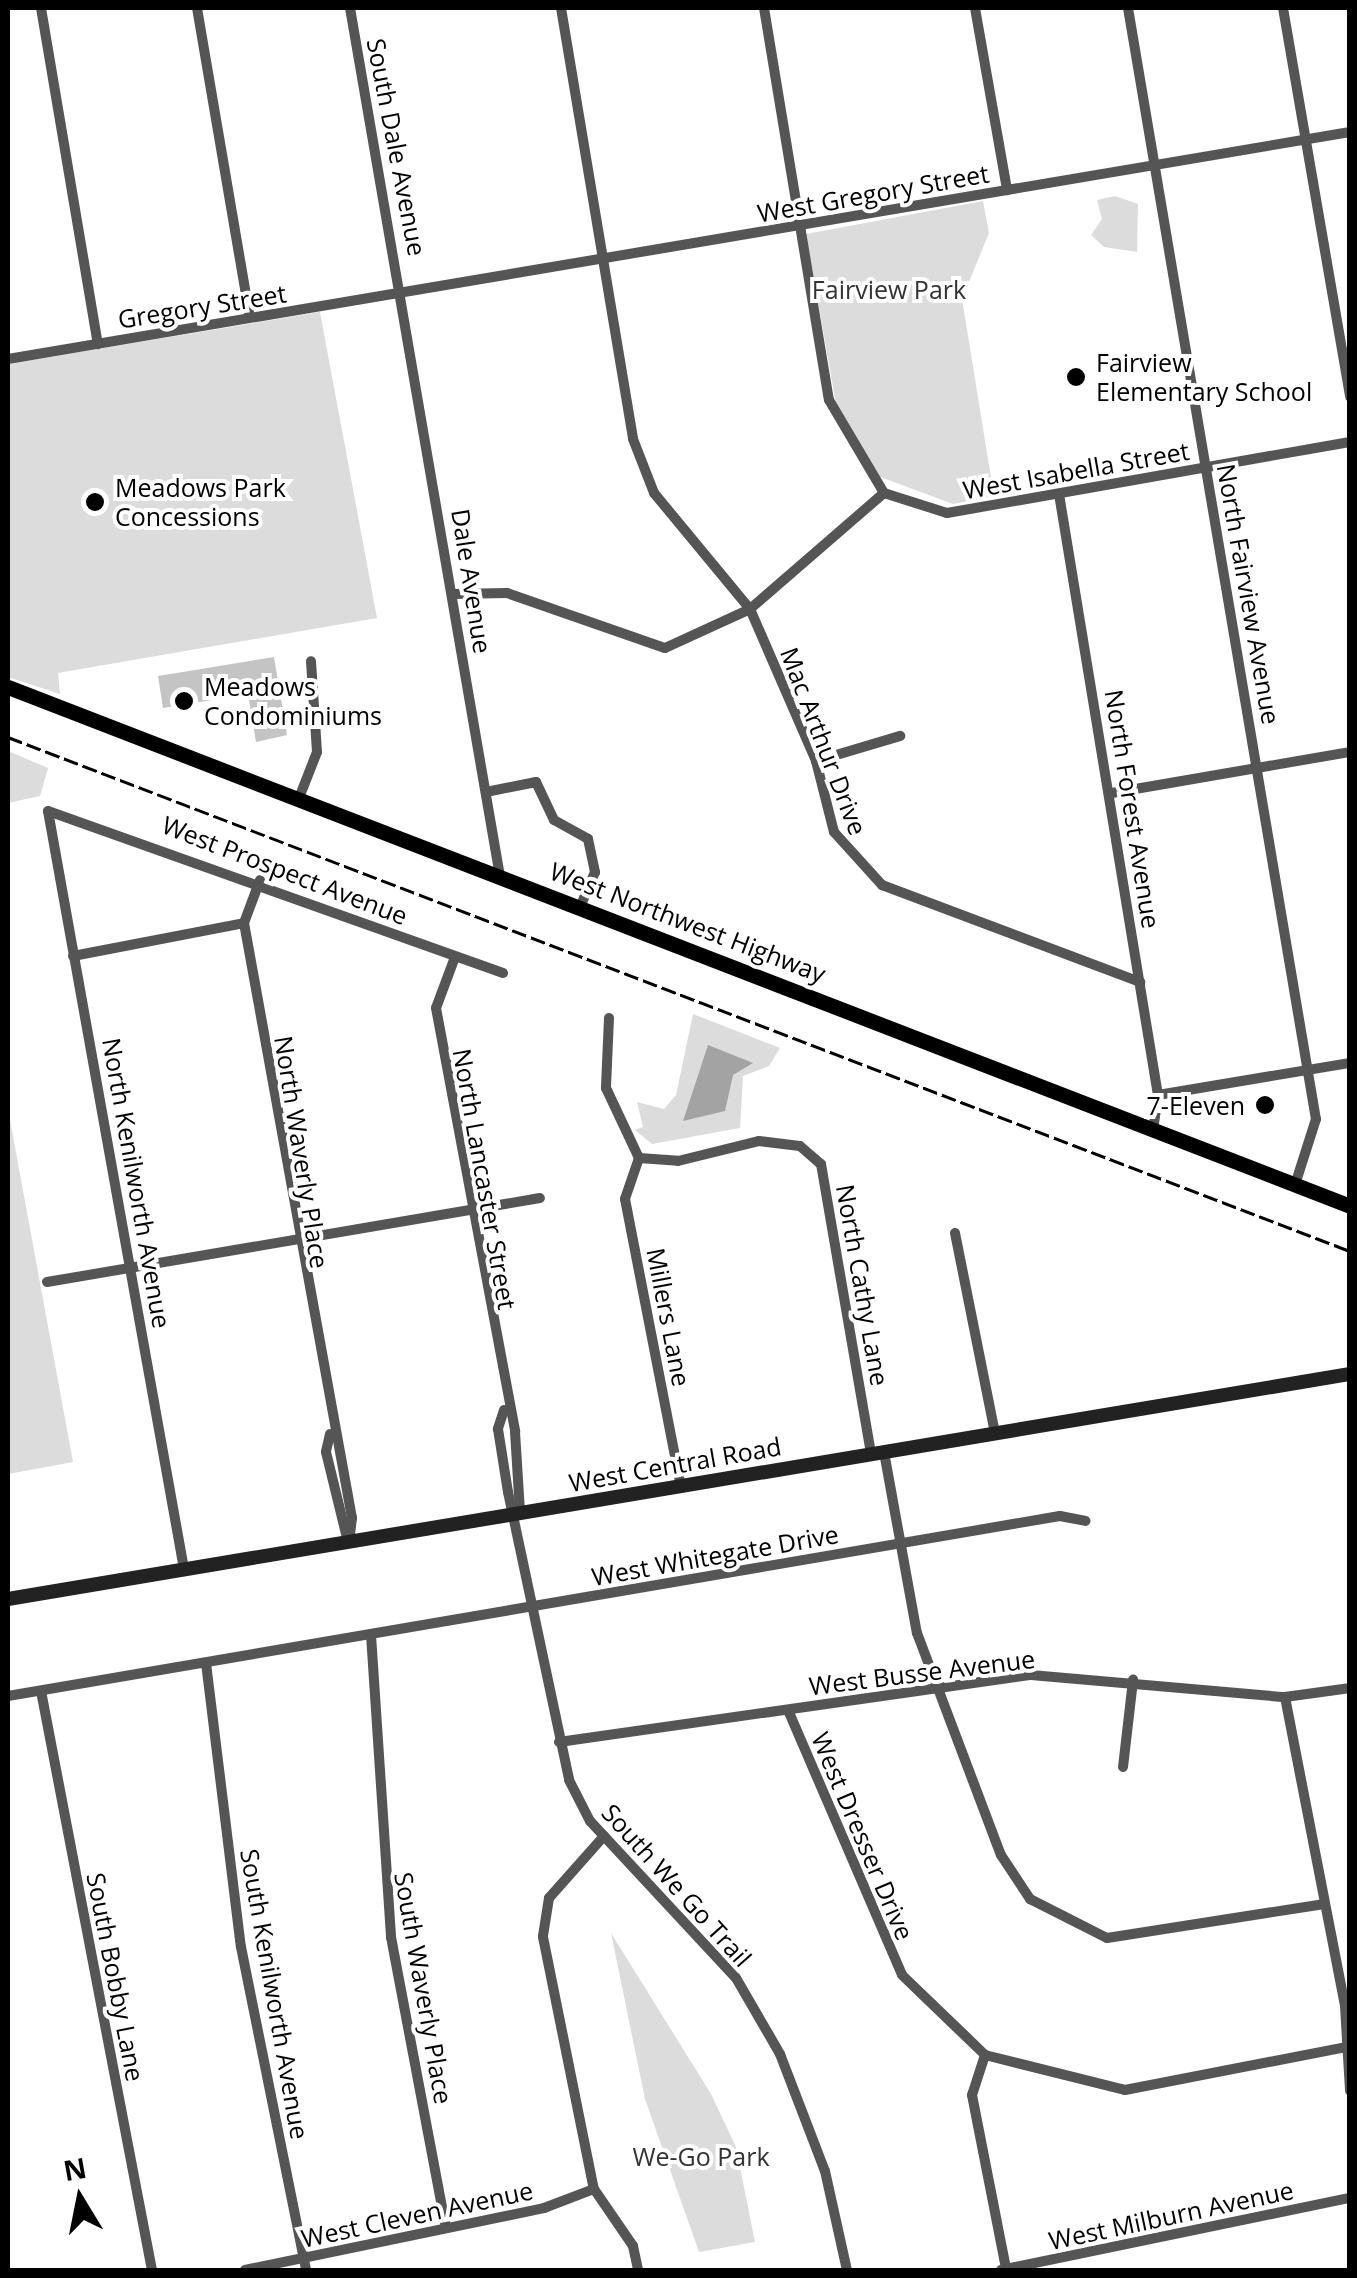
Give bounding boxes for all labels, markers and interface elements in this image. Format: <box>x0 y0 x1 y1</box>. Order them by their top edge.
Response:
street label: South Dale Avenue <box>361 36 433 258</box>
street label: West Gregory Street <box>755 158 991 228</box>
park label: Fairview Park <box>812 274 966 304</box>
street label: Gregory Street <box>116 278 288 334</box>
place label: Fairview Elementary School <box>1096 348 1312 407</box>
marker: Fairview Elementary School <box>1065 366 1087 388</box>
street label: West Isabella Street <box>960 435 1192 505</box>
street label: North Fairview Avenue <box>1211 461 1287 727</box>
place label: Meadows Park Concessions <box>115 473 286 532</box>
marker: Meadows Park Concessions <box>84 491 106 513</box>
street label: Dale Avenue <box>446 507 498 655</box>
street label: Mac Arthur Drive <box>774 643 874 839</box>
place label: Meadows Condominiums <box>204 672 382 731</box>
street label: North Forest Avenue <box>1099 687 1167 931</box>
marker: Meadows Condominiums <box>173 690 195 712</box>
street label: West Prospect Avenue <box>158 809 412 931</box>
street label: West Northwest Highway <box>546 856 830 988</box>
street label: North Waverly Place <box>269 1034 335 1270</box>
street label: North Kenilworth Avenue <box>97 1035 177 1331</box>
street label: North Lancaster Street <box>447 1046 523 1312</box>
place label: 7-Eleven <box>1147 1090 1245 1120</box>
marker: 7-Eleven <box>1254 1094 1276 1116</box>
street label: North Cathy Lane <box>831 1182 895 1388</box>
street label: Millers Lane <box>641 1245 697 1389</box>
street label: West Central Road <box>567 1431 783 1497</box>
street label: West Whitegate Drive <box>589 1519 841 1591</box>
street label: West Busse Avenue <box>807 1643 1037 1701</box>
street label: West Dresser Drive <box>806 1728 920 1944</box>
street label: South We Go Trail <box>596 1797 758 1973</box>
street label: South Kenilworth Avenue <box>235 1846 315 2142</box>
street label: South Bobby Lane <box>81 1870 151 2084</box>
street label: South Waverly Place <box>389 1870 459 2106</box>
park label: We-Go Park <box>632 2141 770 2171</box>
north arrow <box>30 2148 130 2248</box>
text: N <box>60 2148 89 2189</box>
street label: West Milburn Avenue <box>1046 2174 1296 2256</box>
street label: West Cleven Avenue <box>298 2175 536 2253</box>

